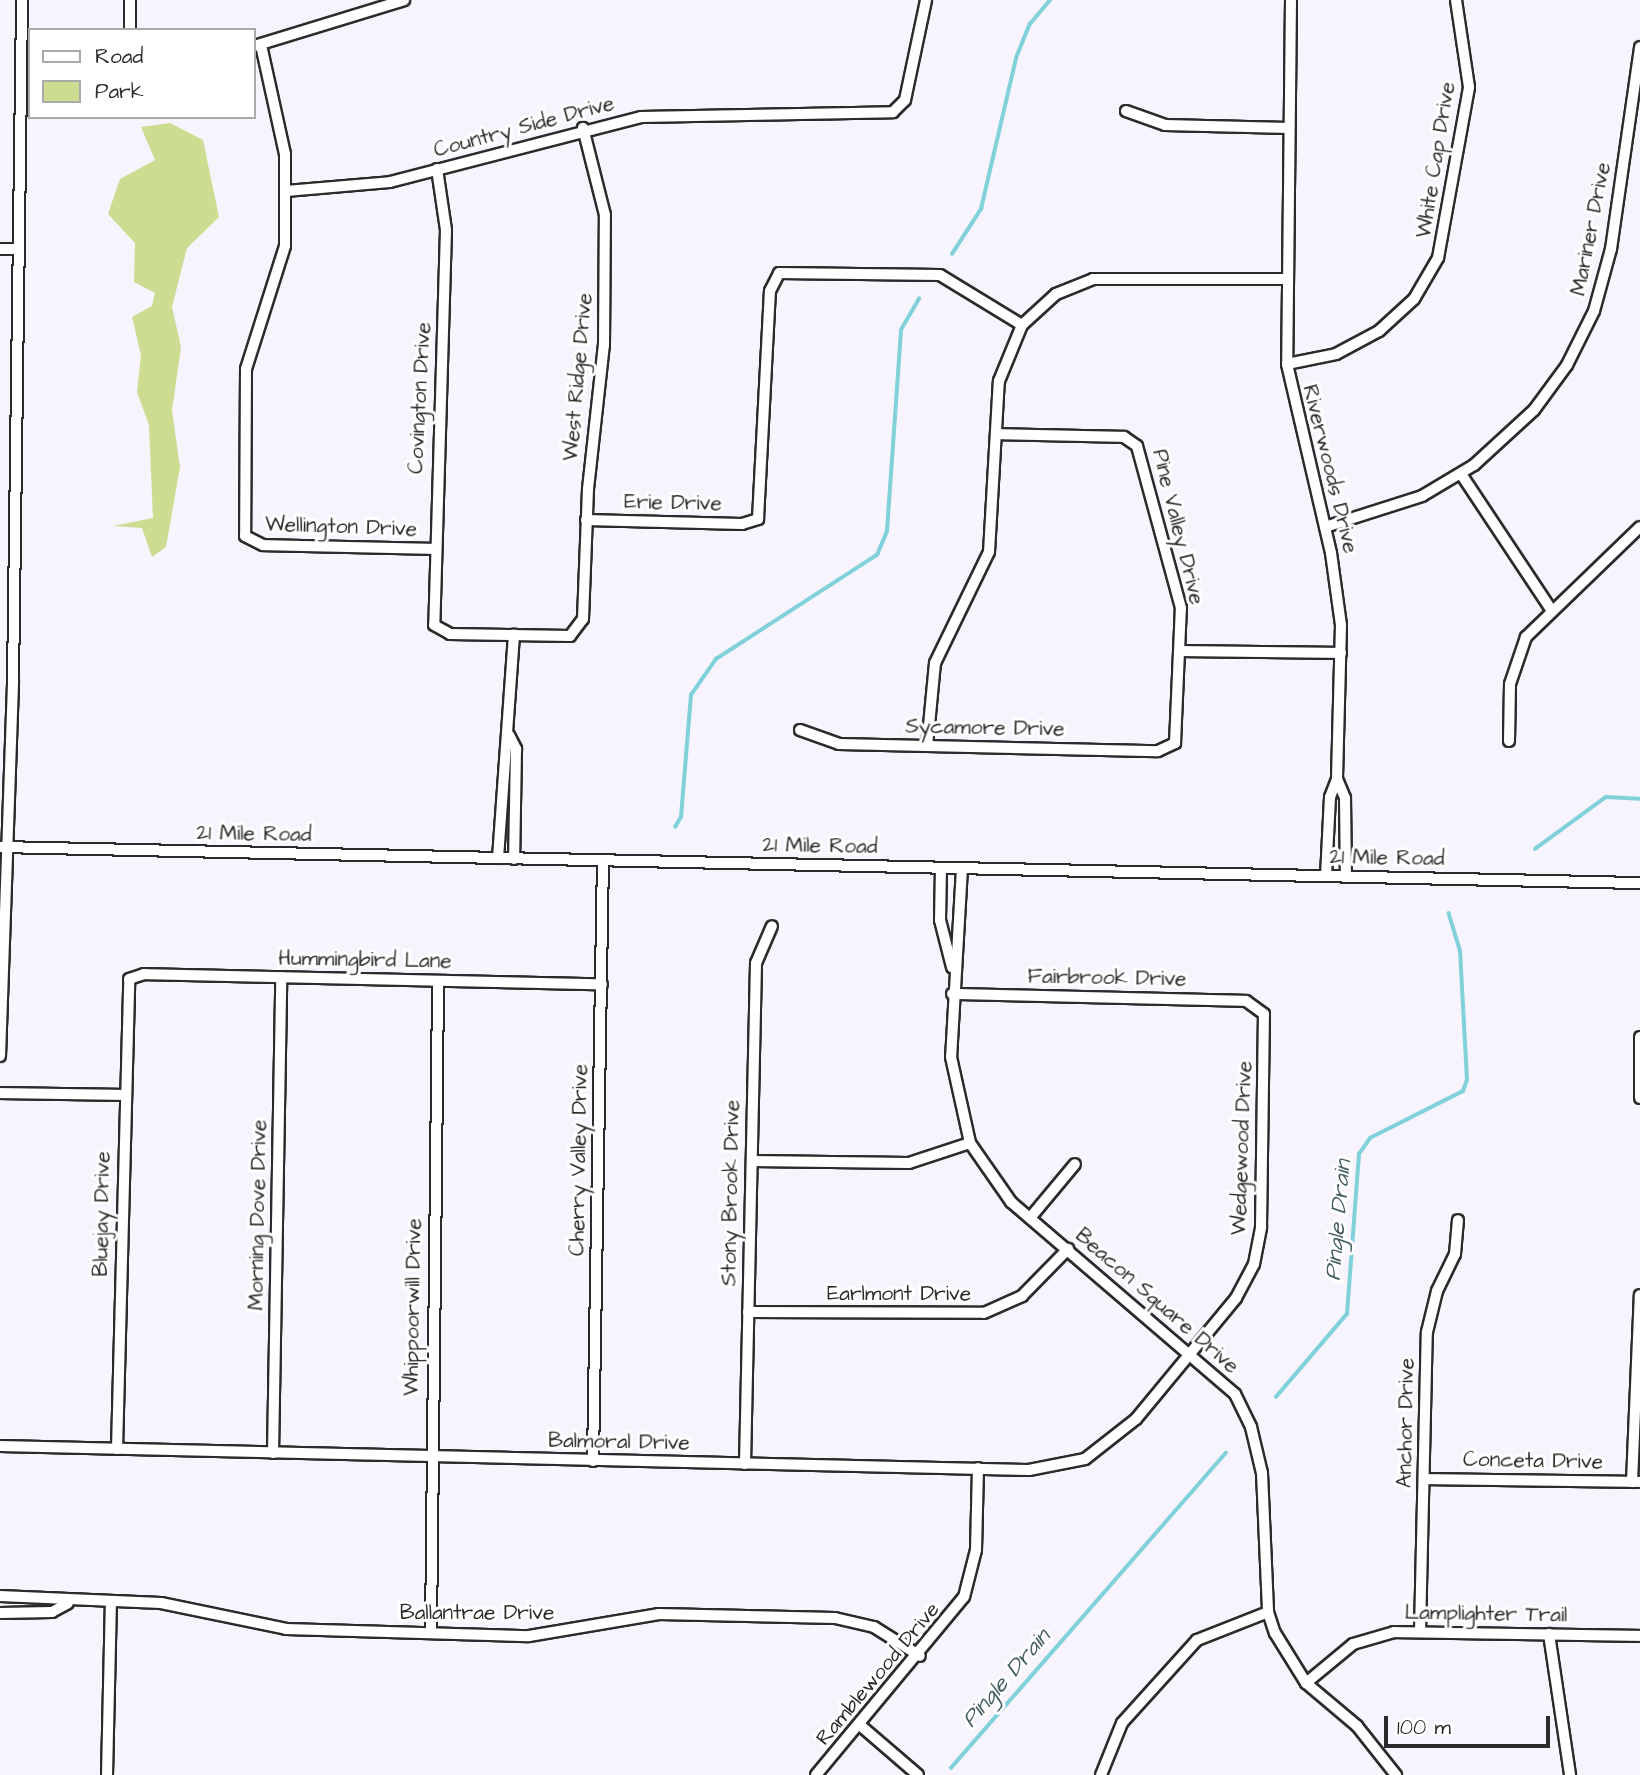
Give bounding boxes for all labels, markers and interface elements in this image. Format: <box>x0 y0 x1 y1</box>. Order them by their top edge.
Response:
legend <box>28 28 256 119</box>
text: Road <box>95 42 143 71</box>
text: Park <box>95 77 144 106</box>
street label: White Cap Drive <box>1411 80 1461 240</box>
street label: Country Side Drive <box>431 91 617 163</box>
street label: Mariner Drive <box>1566 160 1616 298</box>
street label: West Ridge Drive <box>558 292 598 462</box>
street label: Covington Drive <box>403 321 437 475</box>
street label: Riverwoods Drive <box>1297 382 1363 556</box>
street label: Pine Valley Drive <box>1147 447 1209 607</box>
street label: Erie Drive <box>624 490 722 516</box>
street label: Wellington Drive <box>265 512 417 542</box>
street label: Sycamore Drive <box>905 714 1065 742</box>
street label: 21 Mile Road <box>196 820 312 848</box>
street label: 21 Mile Road <box>762 832 878 860</box>
street label: 21 Mile Road <box>1329 844 1445 872</box>
street label: Hummingbird Lane <box>278 946 452 974</box>
street label: Fairbrook Drive <box>1027 964 1187 992</box>
street label: Wedgewood Drive <box>1226 1060 1258 1236</box>
street label: Cherry Valley Drive <box>565 1064 593 1256</box>
street label: Stony Brook Drive <box>717 1100 745 1286</box>
street label: Morning Dove Drive <box>244 1119 272 1311</box>
street label: Bluejay Drive <box>88 1151 116 1277</box>
water label: Pingle Drain <box>1319 1158 1357 1282</box>
street label: Whippoorwill Drive <box>399 1218 427 1396</box>
street label: Beacon Square Drive <box>1070 1223 1244 1379</box>
street label: Earlmont Drive <box>827 1281 971 1307</box>
street label: Anchor Drive <box>1392 1358 1420 1488</box>
street label: Balmoral Drive <box>548 1428 690 1456</box>
street label: Conceta Drive <box>1463 1447 1603 1475</box>
street label: Ramblewood Drive <box>811 1597 945 1751</box>
street label: Ballantrae Drive <box>400 1600 554 1626</box>
street label: Lamplighter Trail <box>1404 1600 1568 1628</box>
water label: Pingle Drain <box>956 1623 1056 1733</box>
scale bar <box>1388 1702 1554 1746</box>
text: 100 m <box>1397 1713 1451 1742</box>

